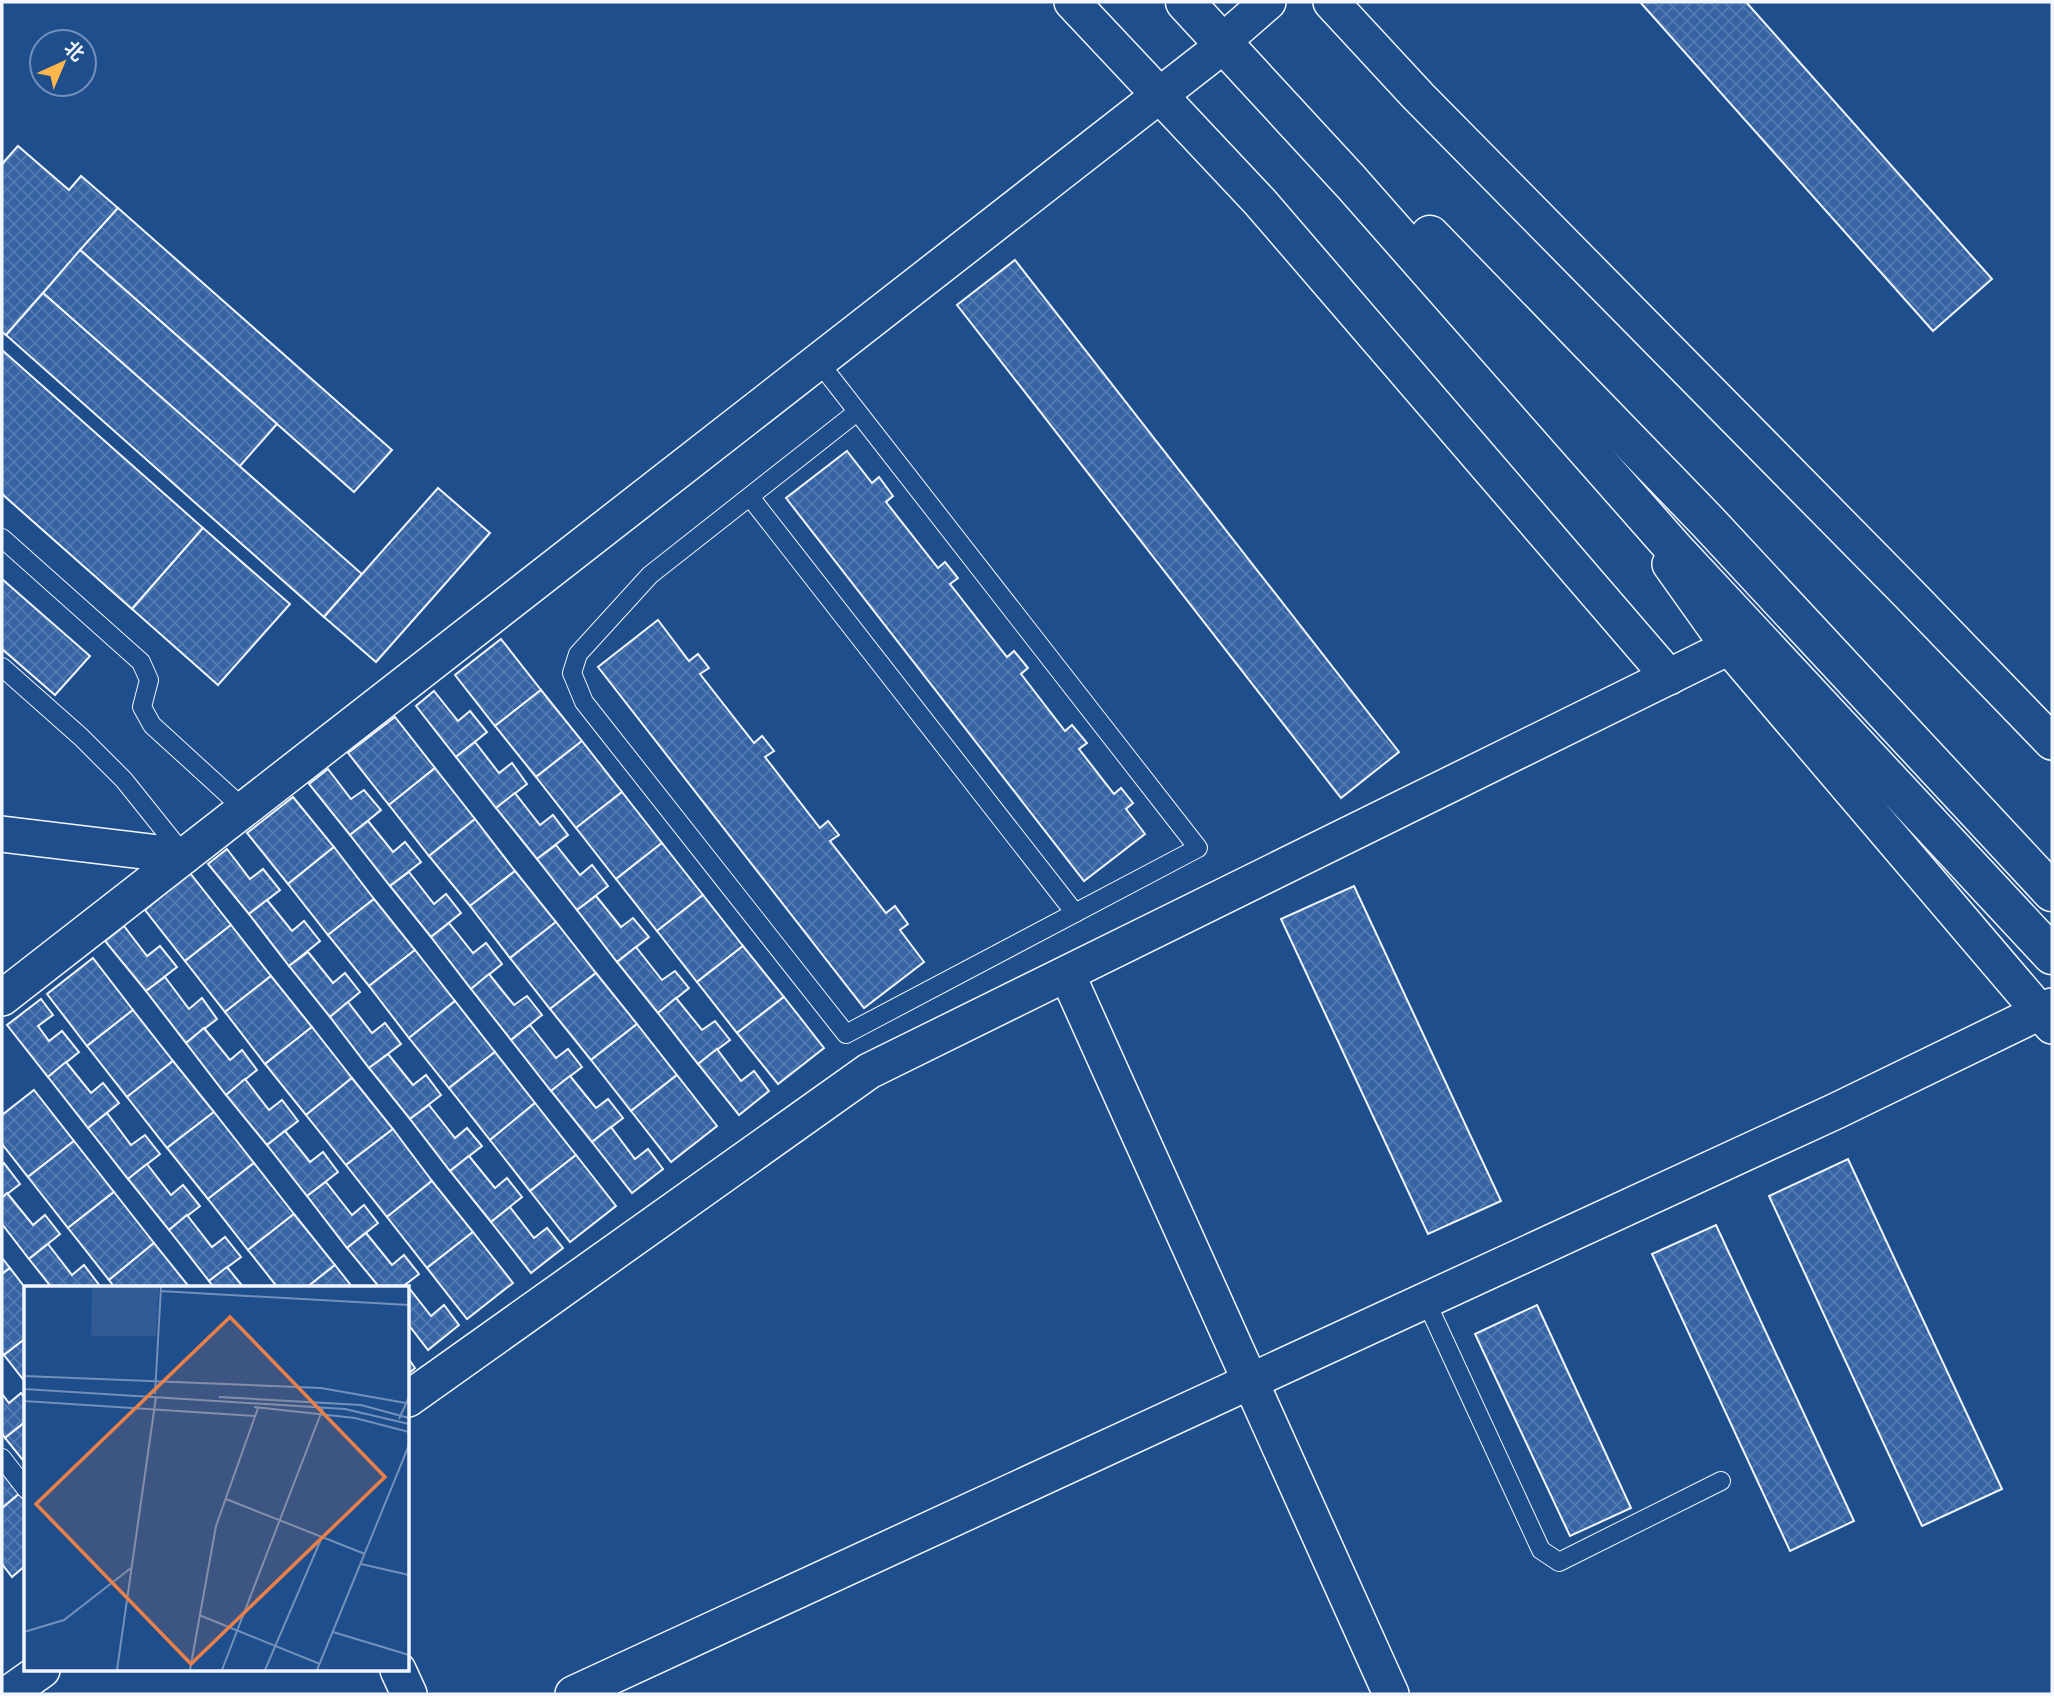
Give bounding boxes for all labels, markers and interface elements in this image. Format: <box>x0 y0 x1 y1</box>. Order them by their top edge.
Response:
north arrow <box>28 28 98 98</box>
text: 北 <box>60 36 89 65</box>
inset map <box>24 1286 410 1672</box>

